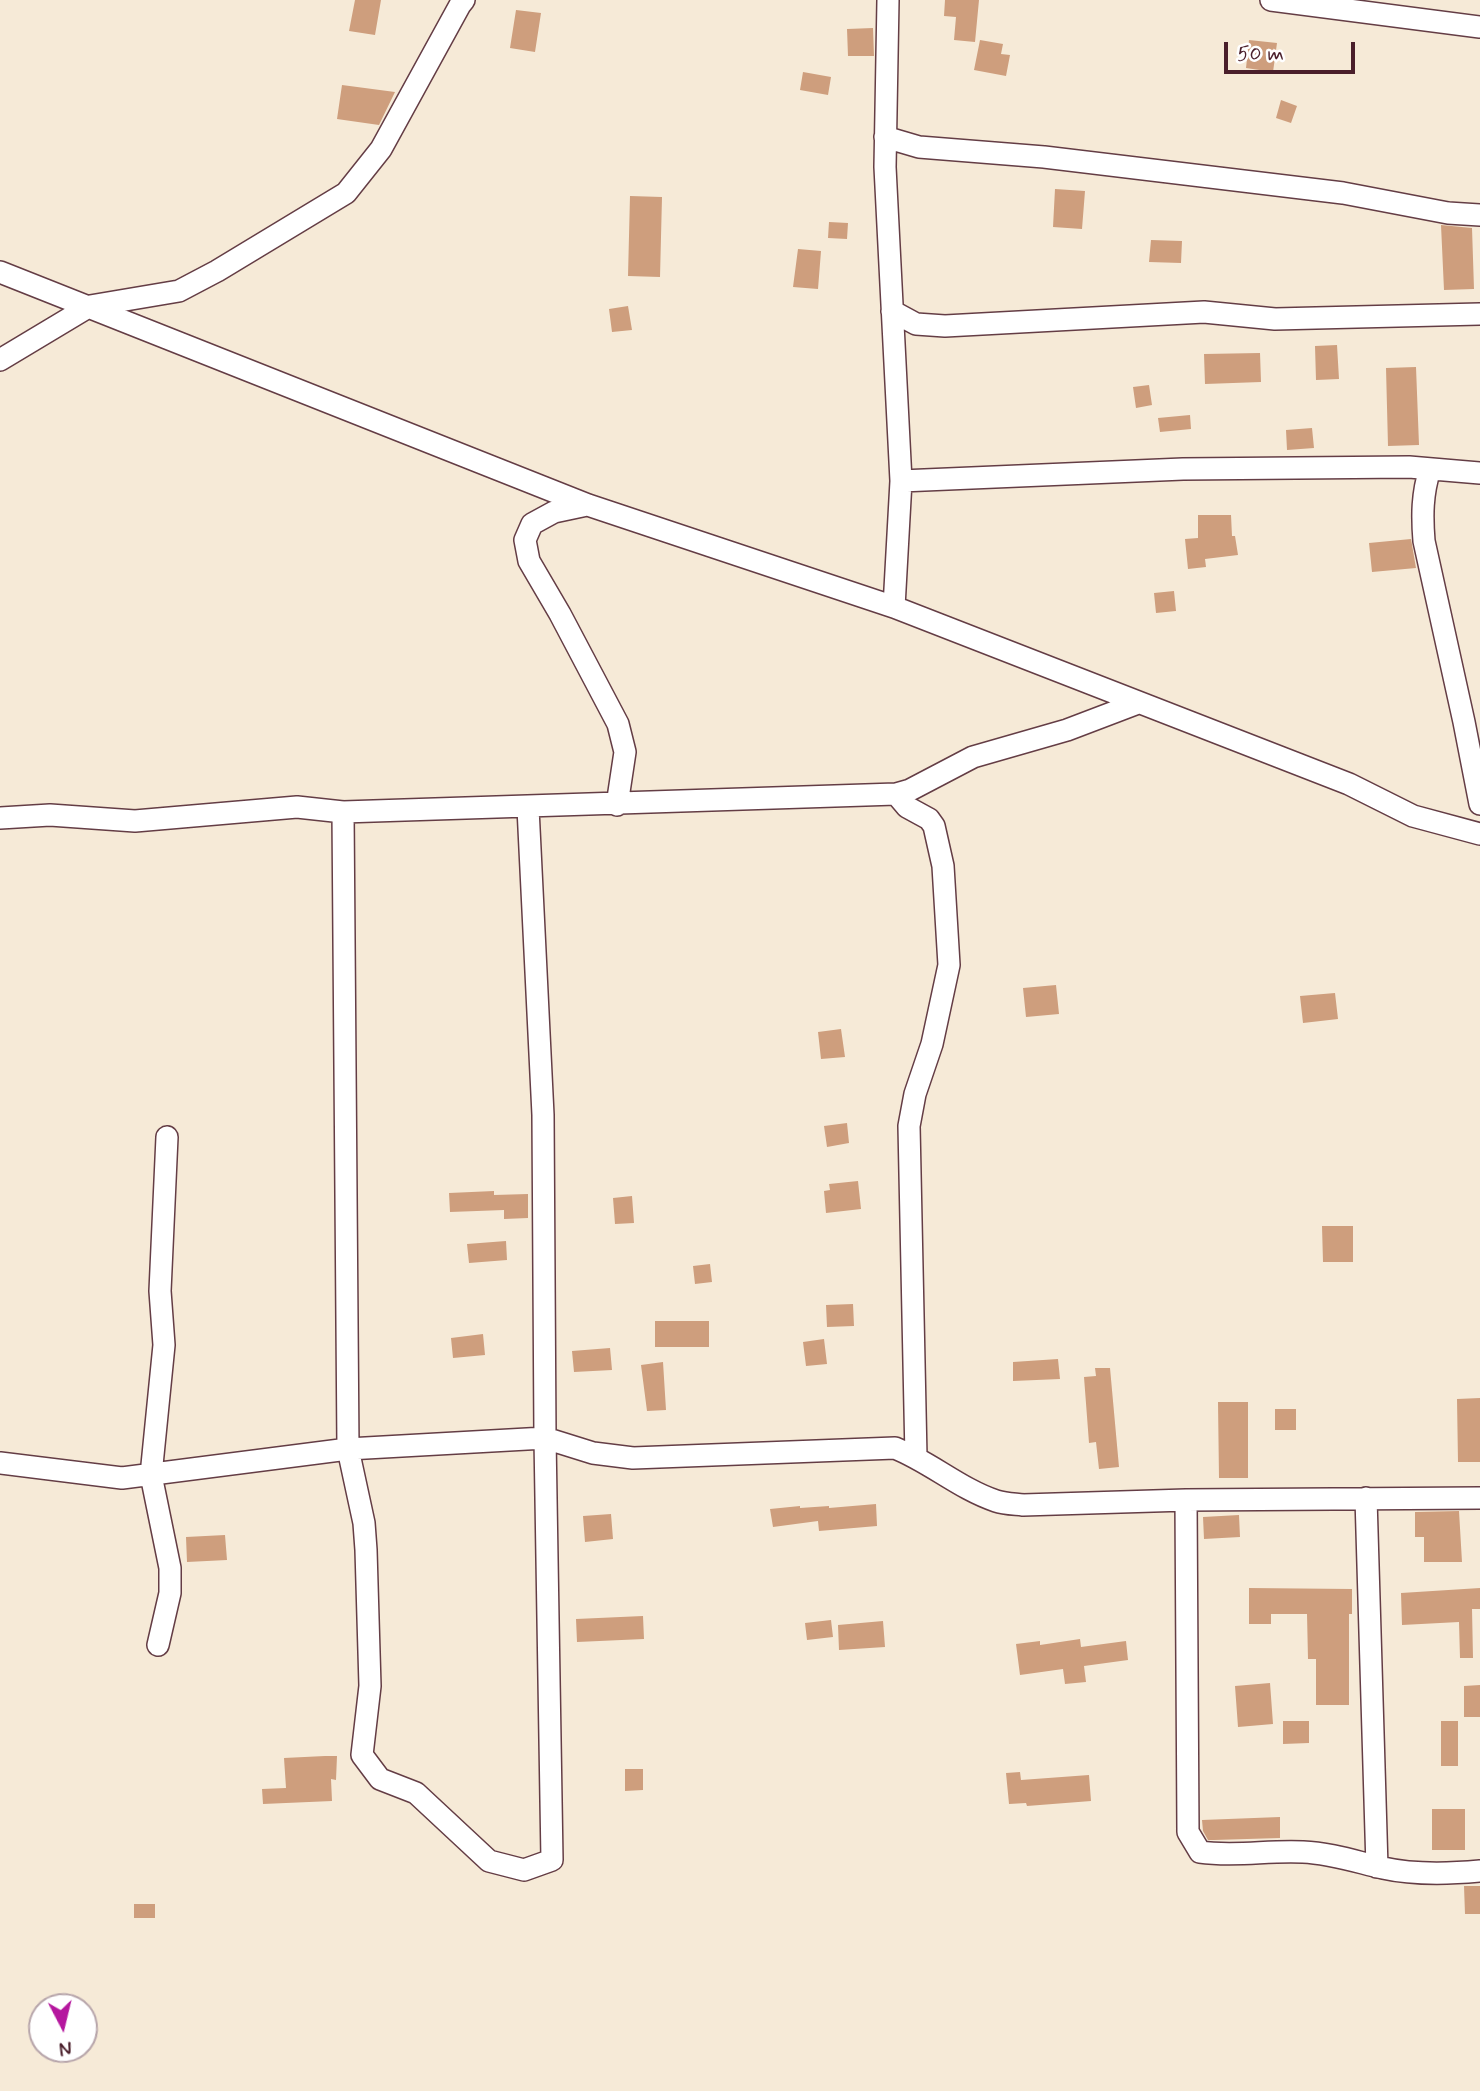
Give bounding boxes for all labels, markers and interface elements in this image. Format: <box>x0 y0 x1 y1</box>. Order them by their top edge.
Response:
scale bar <box>1228 28 1359 72</box>
text: 50 m <box>1237 40 1284 68</box>
north arrow <box>28 1993 98 2063</box>
text: N <box>58 2034 73 2061</box>

